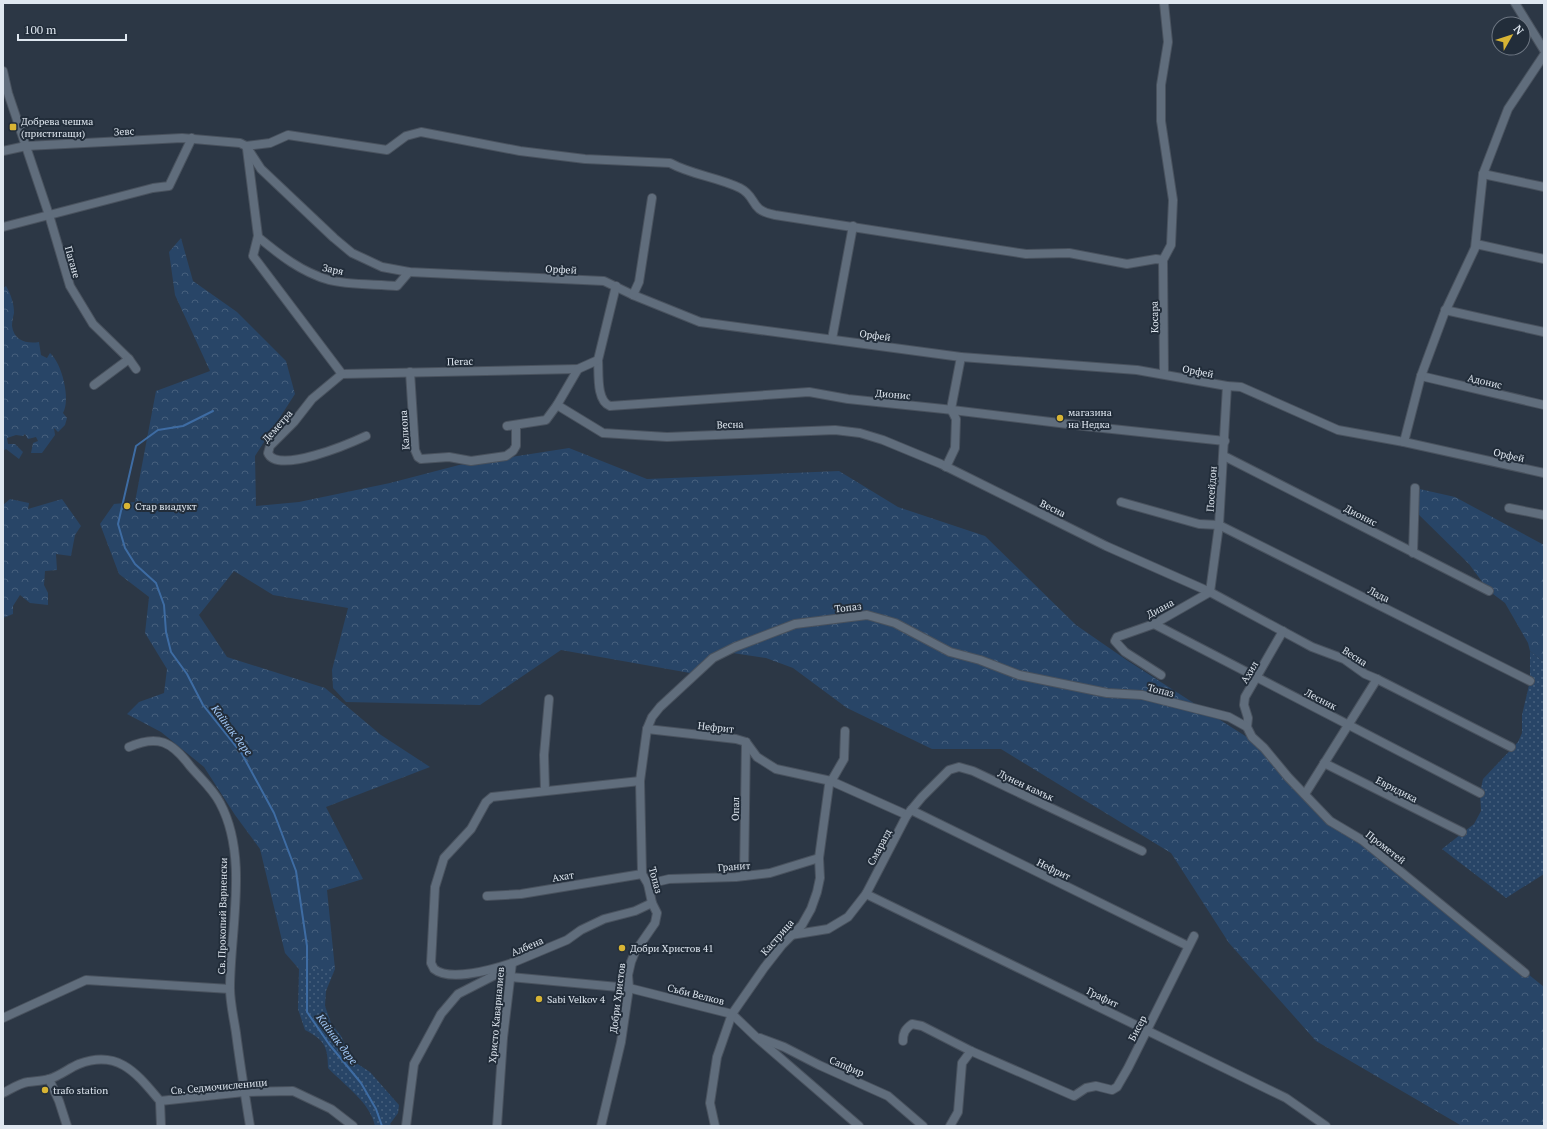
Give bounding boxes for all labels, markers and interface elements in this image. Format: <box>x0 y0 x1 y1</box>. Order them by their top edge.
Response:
scale bar <box>18 16 126 42</box>
north arrow <box>1491 16 1531 56</box>
text: 100 m <box>24 22 57 37</box>
text: N <box>1511 22 1527 38</box>
place label: Добрева чешма (пристигащи) <box>21 115 93 140</box>
marker: Добрева чешма (пристигащи) <box>8 122 18 132</box>
street label: Зевс <box>113 124 135 139</box>
street label: Пагане <box>62 245 83 280</box>
street label: Заря <box>321 261 345 278</box>
street label: Орфей <box>545 262 577 277</box>
street label: Косара <box>1148 301 1161 333</box>
street label: Орфей <box>858 327 891 344</box>
street label: Пегас <box>447 355 474 368</box>
street label: Орфей <box>1181 362 1215 381</box>
street label: Адонис <box>1466 371 1504 392</box>
street label: Дионис <box>875 386 911 403</box>
place label: магазина на Недка <box>1068 406 1112 431</box>
street label: Деметра <box>259 407 295 446</box>
street label: Калиопа <box>397 410 412 450</box>
marker: магазина на Недка <box>1055 413 1065 423</box>
street label: Весна <box>716 418 744 431</box>
street label: Орфей <box>1492 446 1526 465</box>
street label: Посейдон <box>1203 466 1220 512</box>
street label: Весна <box>1038 497 1068 520</box>
place label: Стар виадукт <box>135 500 197 513</box>
marker: Стар виадукт <box>122 501 132 511</box>
street label: Дионис <box>1342 502 1380 529</box>
street label: Лада <box>1365 583 1392 605</box>
street label: Диана <box>1144 596 1176 621</box>
street label: Топаз <box>834 599 862 616</box>
street label: Весна <box>1340 644 1370 669</box>
street label: Ахил <box>1238 658 1261 686</box>
street label: Топаз <box>1146 681 1176 700</box>
street label: Лесник <box>1302 686 1339 713</box>
water label: Кайнак дере <box>208 701 256 758</box>
street label: Нефрит <box>697 719 735 736</box>
street label: Лунен камък <box>995 766 1056 804</box>
street label: Евридика <box>1374 773 1420 805</box>
street label: Опал <box>729 796 742 821</box>
street label: Смарагд <box>864 827 895 868</box>
street label: Прометей <box>1363 828 1408 867</box>
street label: Нефрит <box>1035 856 1073 883</box>
street label: Св. Прокопий Варненски <box>215 857 230 975</box>
street label: Гранит <box>717 859 751 874</box>
street label: Топаз <box>646 865 665 895</box>
street label: Ахат <box>551 868 575 885</box>
street label: Кастрица <box>758 916 797 958</box>
street label: Албена <box>509 934 545 959</box>
place label: Добри Христов 41 <box>630 942 714 955</box>
marker: Добри Христов 41 <box>617 943 627 953</box>
street label: Добри Христов <box>607 962 628 1034</box>
street label: Христо Каварналиев <box>486 966 507 1064</box>
street label: Съби Велков <box>666 981 726 1008</box>
street label: Графит <box>1085 984 1121 1011</box>
place label: Sabi Velkov 4 <box>547 993 606 1006</box>
marker: Sabi Velkov 4 <box>534 994 544 1004</box>
water label: Кайнак дере <box>313 1010 361 1067</box>
street label: Бисер <box>1125 1013 1150 1043</box>
street label: Сапфир <box>827 1053 867 1080</box>
street label: Св. Седмочисленици <box>170 1076 268 1097</box>
place label: trafo station <box>53 1084 108 1097</box>
marker: trafo station <box>40 1085 50 1095</box>

